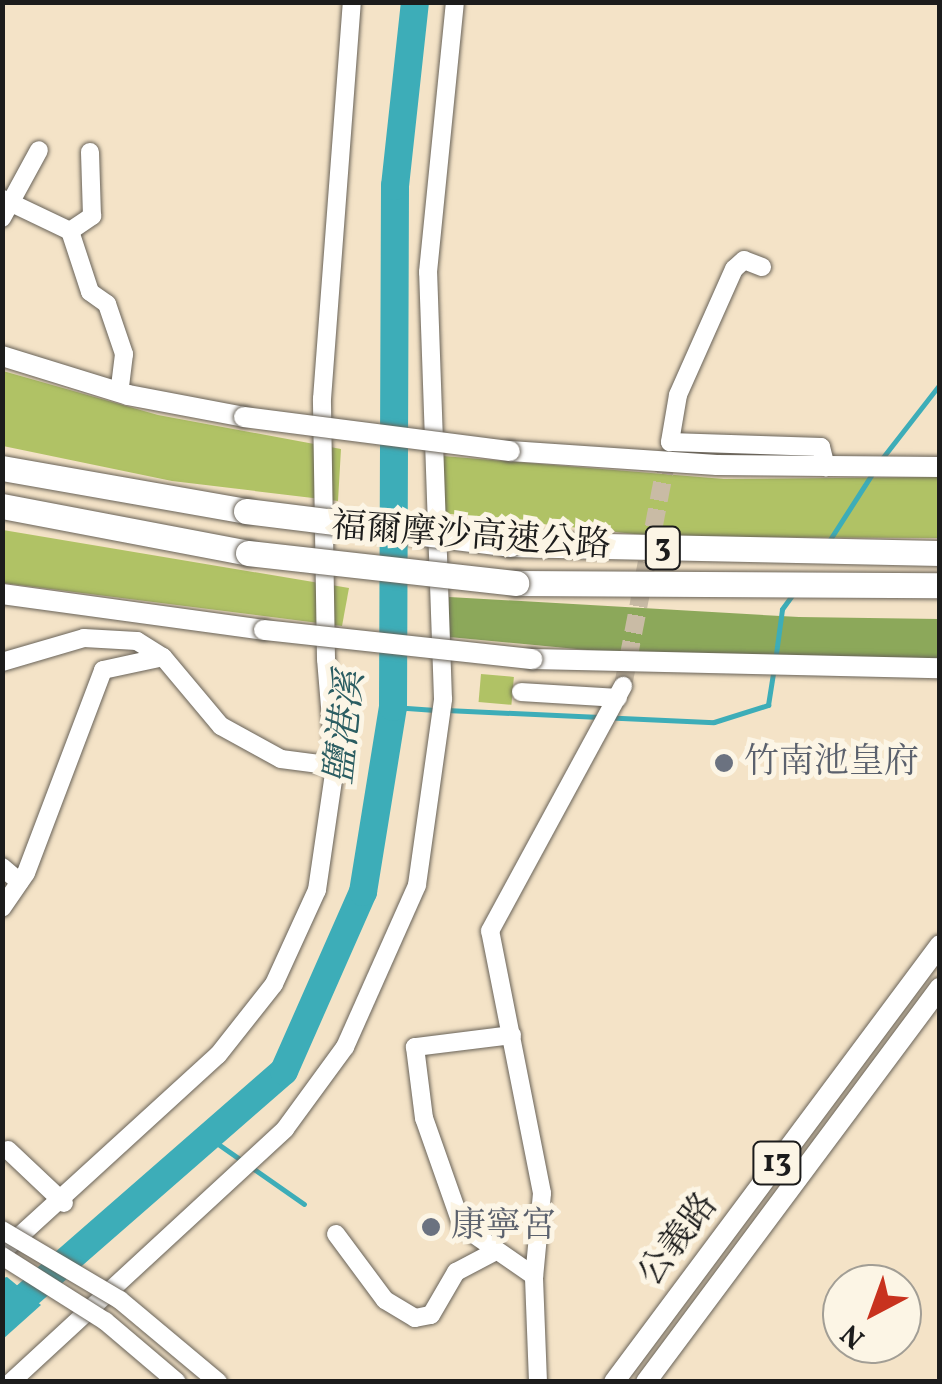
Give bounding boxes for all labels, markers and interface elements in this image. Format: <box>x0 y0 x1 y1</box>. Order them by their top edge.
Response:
street label: 福爾摩沙高速公路 <box>330 506 612 568</box>
road number: 3 <box>643 521 683 575</box>
water label: 鹽港溪 <box>318 669 376 787</box>
place label: 竹南池皇府 <box>744 742 919 784</box>
marker: 竹南池皇府 <box>713 752 735 774</box>
road number: 13 <box>752 1136 802 1190</box>
street label: 公義路 <box>631 1185 727 1295</box>
place label: 康寧宮 <box>451 1206 556 1248</box>
marker: 康寧宮 <box>420 1216 442 1238</box>
north arrow <box>822 1264 922 1364</box>
text: N <box>833 1314 874 1357</box>

